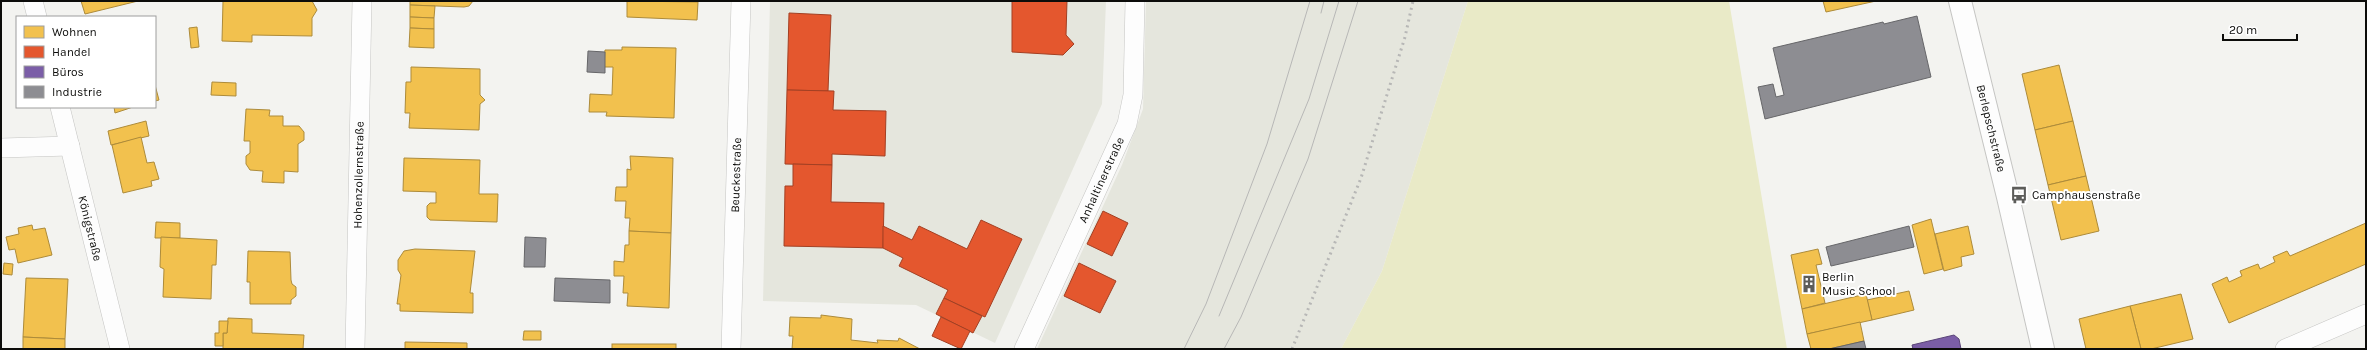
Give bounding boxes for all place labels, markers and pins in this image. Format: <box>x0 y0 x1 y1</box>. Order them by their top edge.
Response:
bus stop icon: Camphausenstraße <box>2009 185 2029 205</box>
place label: Camphausenstraße <box>2032 188 2140 202</box>
place label: Berlin Music School <box>1822 270 1896 298</box>
building icon: Berlin Music School <box>1799 274 1819 294</box>

